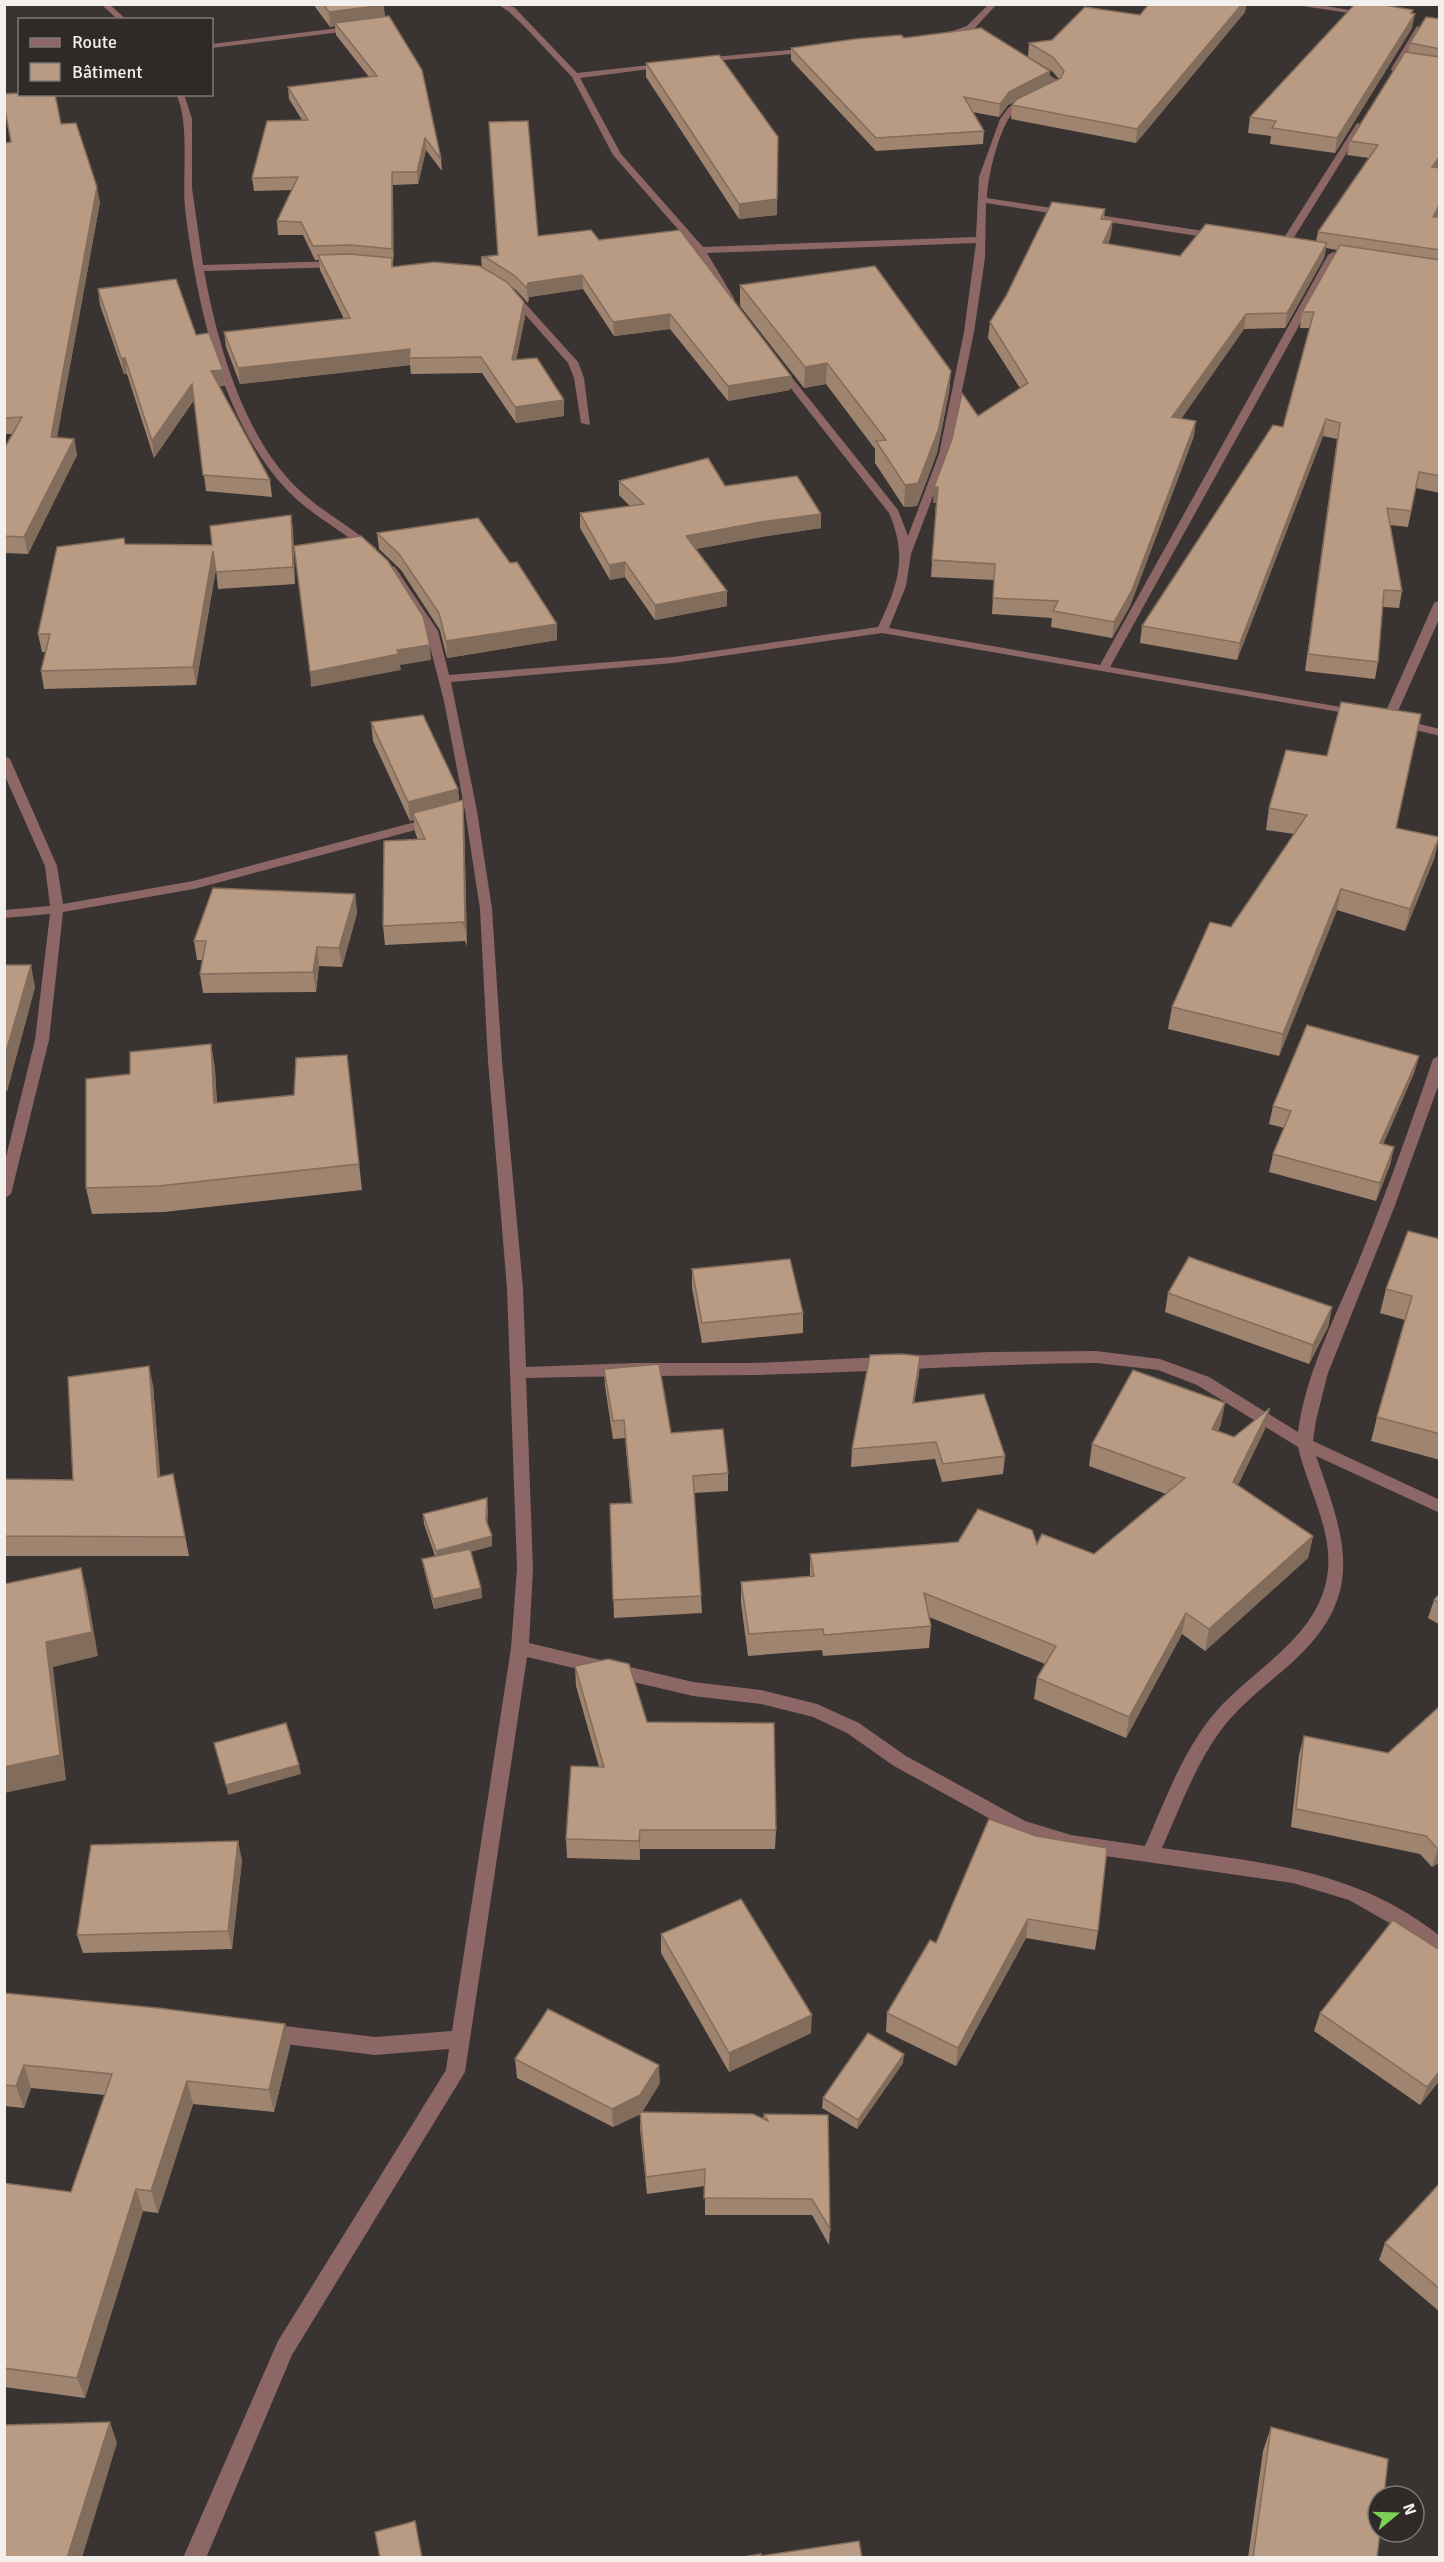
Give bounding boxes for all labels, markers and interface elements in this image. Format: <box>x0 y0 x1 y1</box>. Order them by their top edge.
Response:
legend <box>18 18 213 96</box>
text: Route <box>72 31 117 53</box>
text: Bâtiment <box>72 61 143 83</box>
north arrow <box>1366 2484 1426 2544</box>
text: N <box>1398 2501 1421 2518</box>

